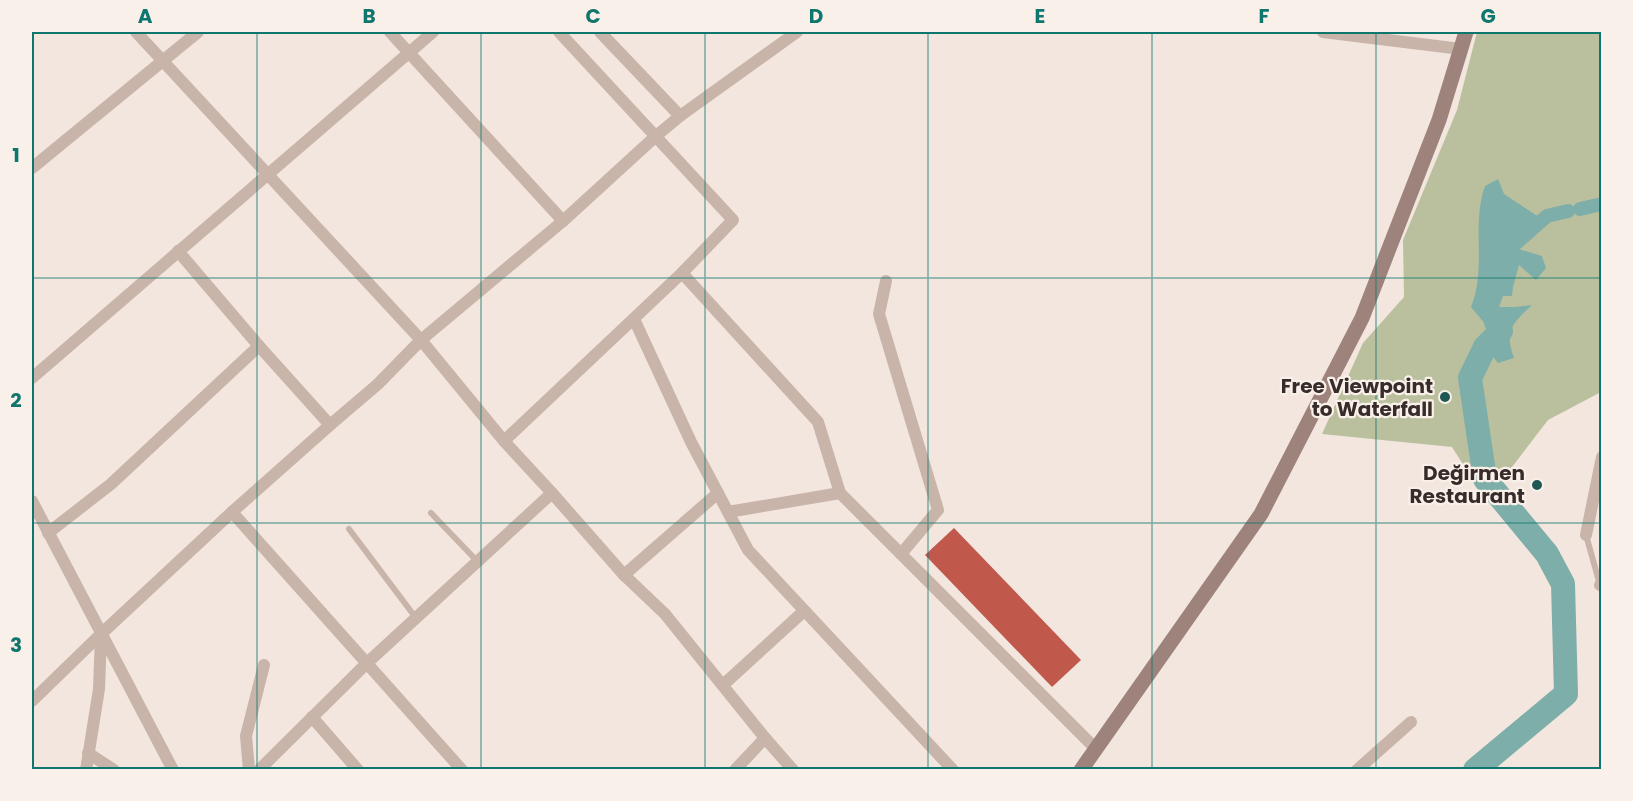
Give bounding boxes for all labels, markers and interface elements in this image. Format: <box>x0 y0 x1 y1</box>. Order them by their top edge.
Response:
text: A <box>138 2 153 30</box>
text: B <box>362 2 376 30</box>
text: C <box>585 2 601 30</box>
text: D <box>809 2 823 30</box>
text: E <box>1035 2 1045 30</box>
text: F <box>1259 2 1270 30</box>
text: G <box>1480 2 1496 30</box>
text: 1 <box>12 141 20 169</box>
place label: Free Viewpoint to Waterfall <box>1281 372 1433 423</box>
text: 2 <box>10 386 22 414</box>
marker: Free Viewpoint to Waterfall <box>1438 390 1452 404</box>
place label: Değirmen Restaurant <box>1410 459 1525 510</box>
marker: Değirmen Restaurant <box>1530 478 1544 492</box>
text: 3 <box>10 631 22 659</box>

